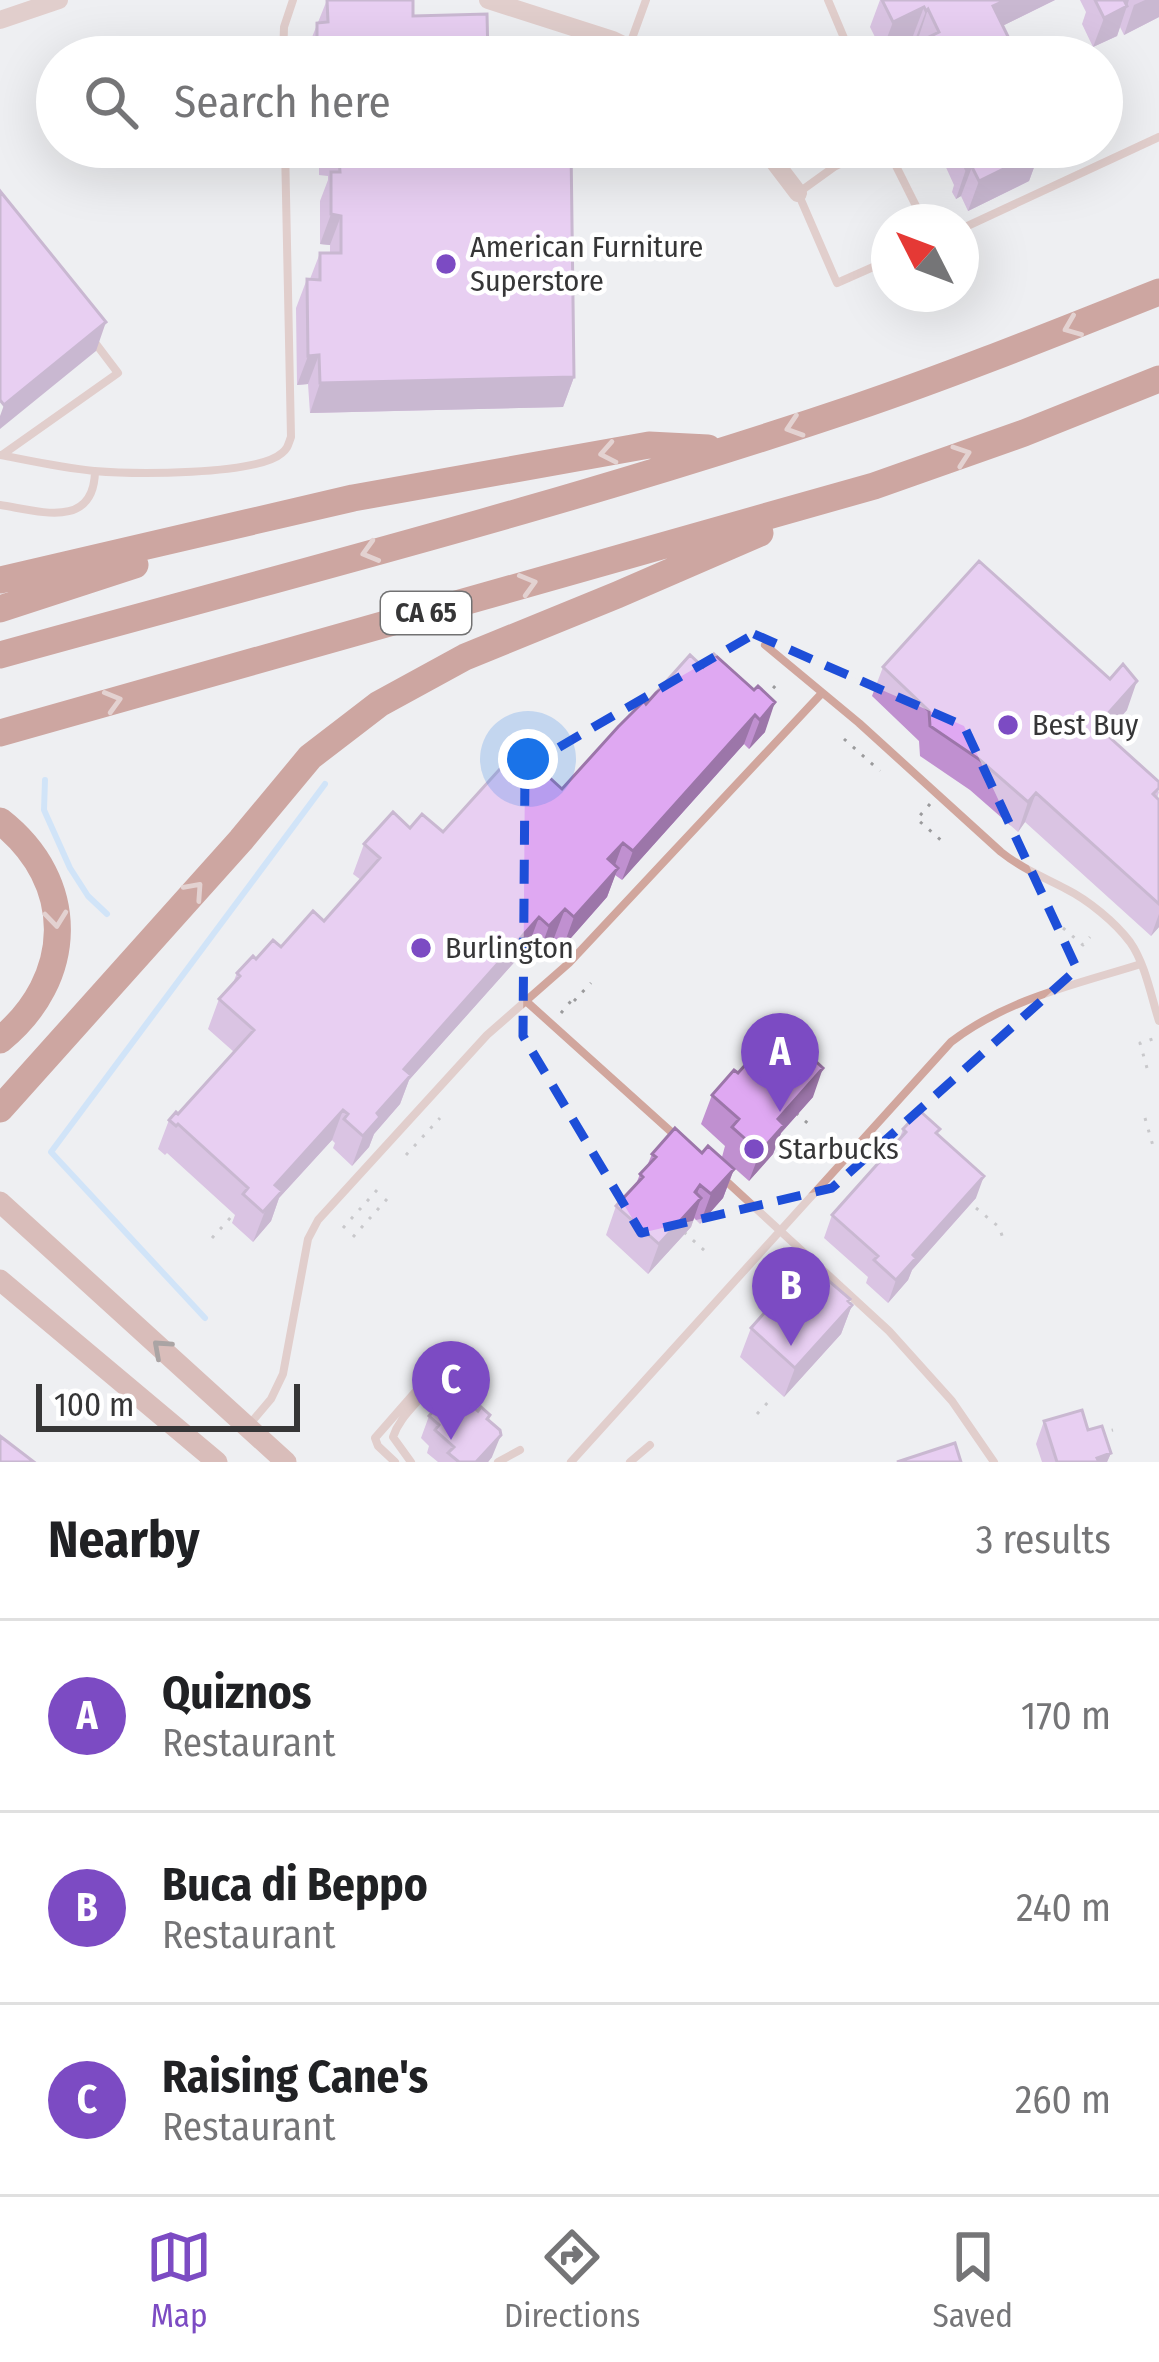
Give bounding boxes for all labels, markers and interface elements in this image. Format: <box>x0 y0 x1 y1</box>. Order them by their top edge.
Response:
search box <box>36 36 1123 168</box>
icon: search <box>78 69 144 135</box>
text: Search here <box>174 75 391 129</box>
north arrow <box>871 204 979 312</box>
place label: American Furniture Superstore <box>470 229 703 299</box>
marker: American Furniture Superstore <box>433 251 459 277</box>
one-way arrow <box>1062 313 1083 337</box>
one-way arrow <box>784 413 805 438</box>
one-way arrow <box>598 439 618 465</box>
one-way arrow <box>950 445 971 469</box>
one-way arrow <box>360 538 381 563</box>
one-way arrow <box>518 573 538 598</box>
road number: CA 65 <box>381 592 471 634</box>
one-way arrow <box>102 690 122 715</box>
place label: Best Buy <box>1032 707 1139 743</box>
marker: Best Buy <box>995 712 1021 738</box>
your location <box>498 729 558 789</box>
one-way arrow <box>181 882 202 904</box>
one-way arrow <box>42 909 68 929</box>
place label: Burlington <box>445 930 574 966</box>
marker: Burlington <box>408 935 434 961</box>
pin: A <box>741 1013 819 1112</box>
place label: Starbucks <box>778 1131 899 1167</box>
marker: Starbucks <box>741 1136 767 1162</box>
pin: B <box>752 1247 830 1346</box>
one-way arrow <box>153 1341 174 1362</box>
pin: C <box>412 1341 490 1440</box>
scale bar <box>36 1378 300 1431</box>
text: 100 m <box>54 1385 134 1425</box>
text: Nearby <box>48 1509 200 1571</box>
text: 3 results <box>976 1517 1111 1563</box>
text: Quiznos <box>162 1666 312 1720</box>
text: A <box>76 1693 98 1739</box>
text: 170 m <box>1021 1693 1111 1739</box>
text: Restaurant <box>162 1720 335 1766</box>
text: Buca di Beppo <box>162 1858 428 1912</box>
text: B <box>76 1885 98 1931</box>
text: 240 m <box>1016 1885 1111 1931</box>
text: Restaurant <box>162 1912 335 1958</box>
text: Raising Cane's <box>162 2050 428 2104</box>
text: C <box>77 2077 97 2123</box>
text: 260 m <box>1015 2077 1111 2123</box>
text: Restaurant <box>162 2104 335 2150</box>
tab: Map <box>146 2224 212 2336</box>
tab: Directions <box>504 2224 640 2336</box>
tab: Saved <box>932 2224 1013 2336</box>

